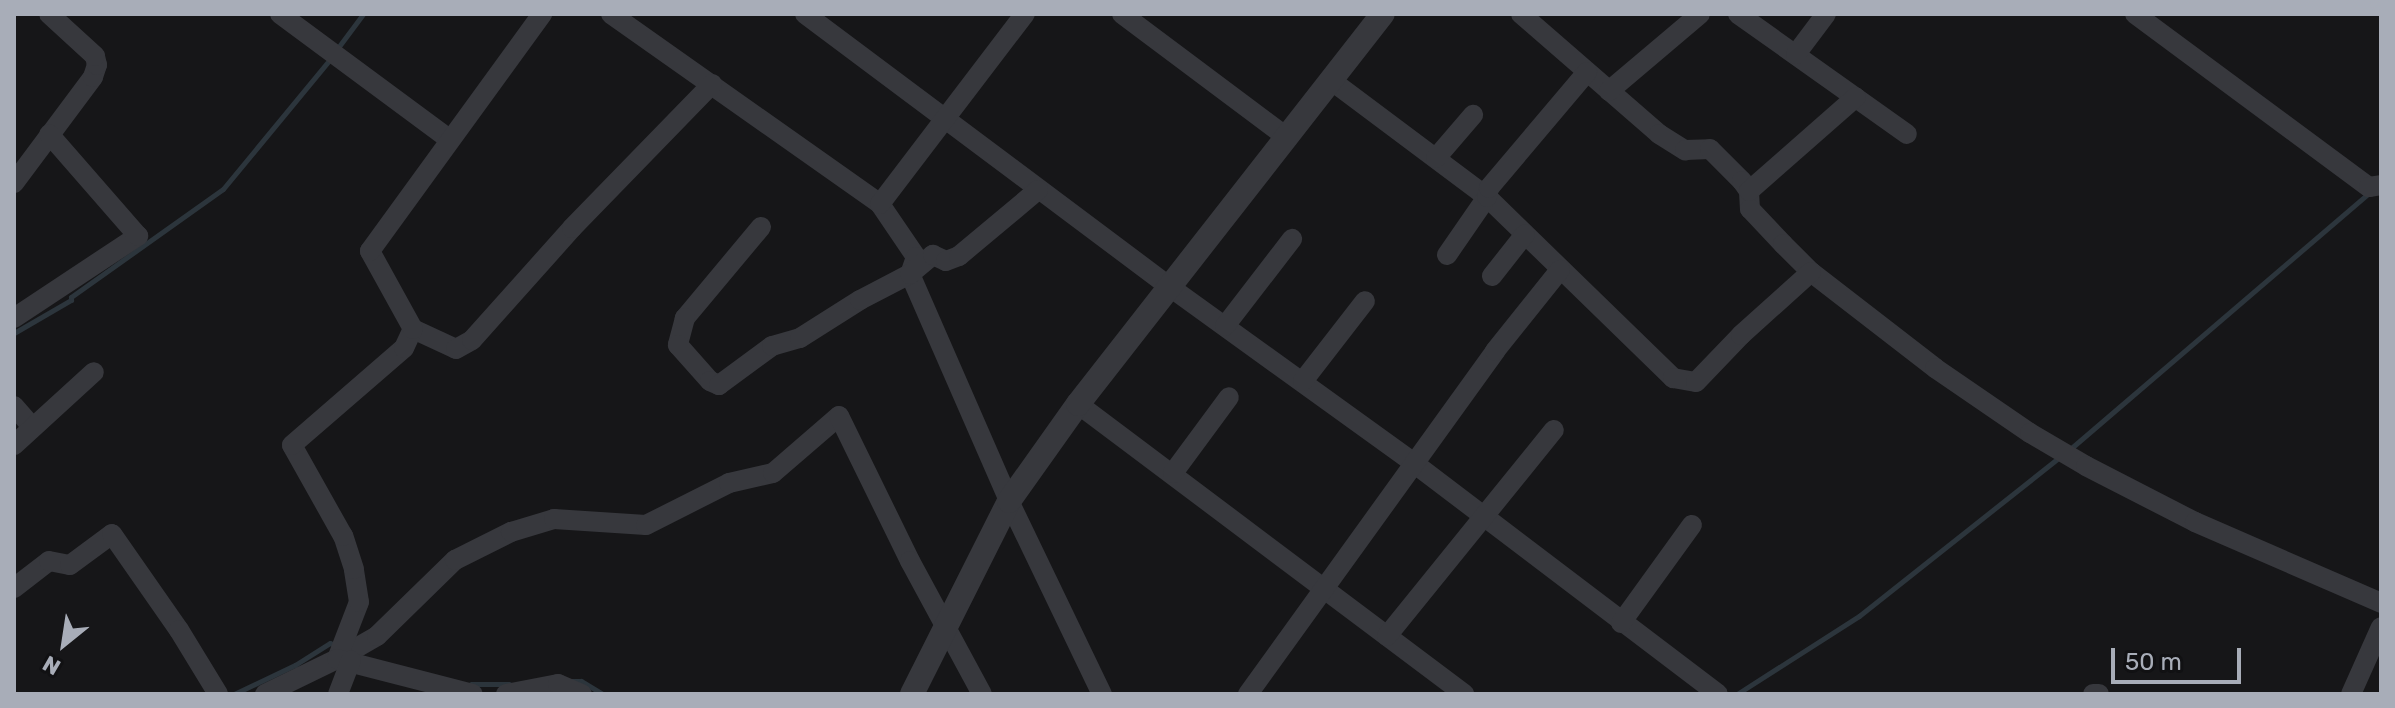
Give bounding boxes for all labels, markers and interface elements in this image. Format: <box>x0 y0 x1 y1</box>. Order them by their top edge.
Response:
north arrow <box>24 604 104 684</box>
scale bar <box>2115 632 2245 682</box>
text: 50 m <box>2125 648 2182 676</box>
text: N <box>38 650 65 681</box>

